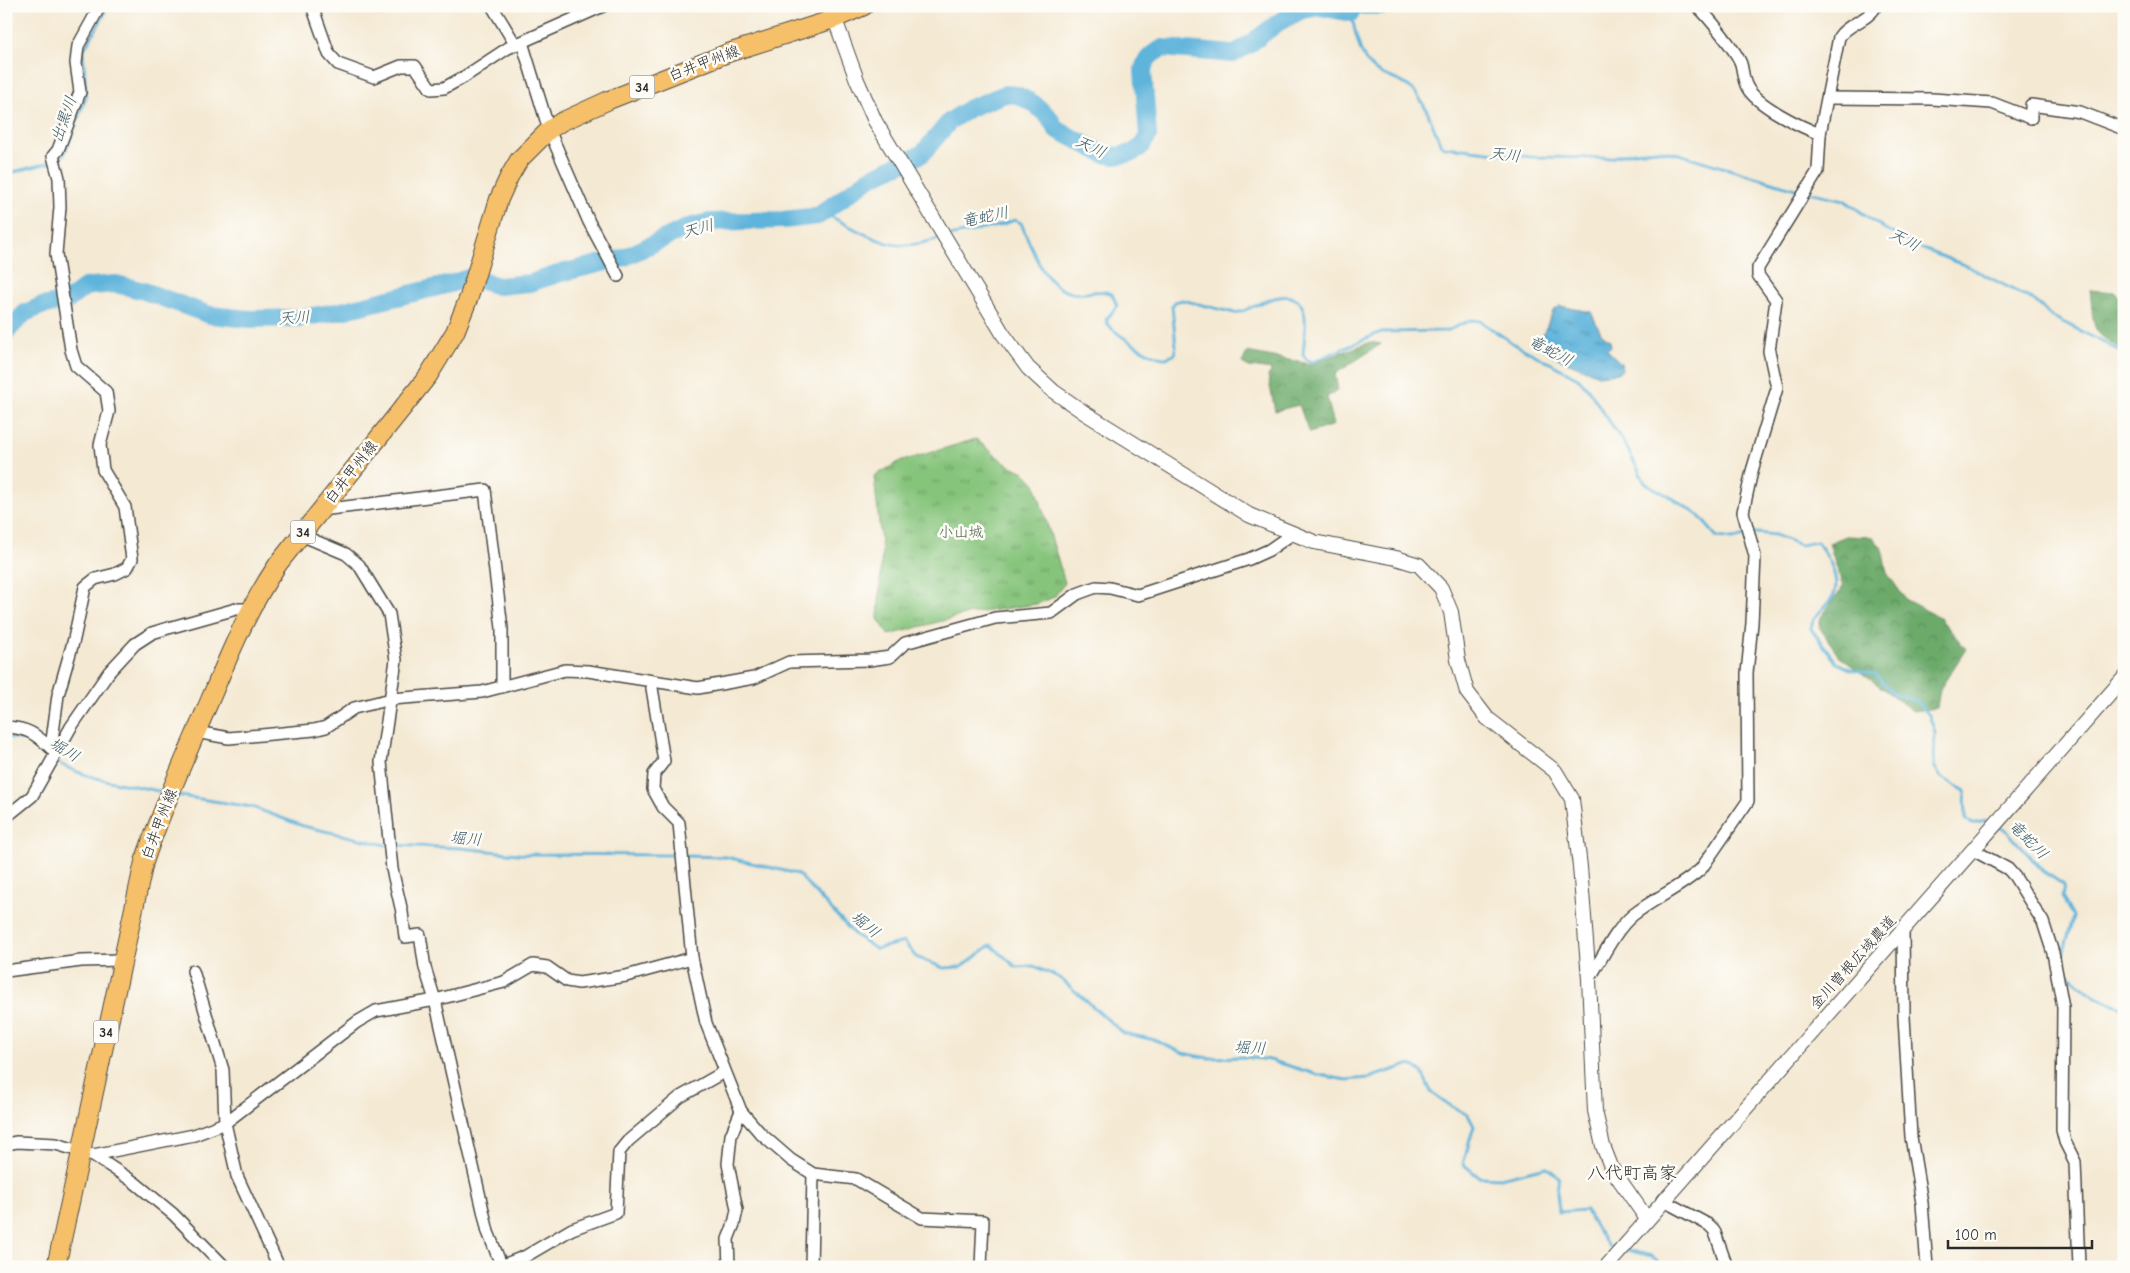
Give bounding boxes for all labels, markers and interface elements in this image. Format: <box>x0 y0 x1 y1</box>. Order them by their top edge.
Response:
street label: 白井甲州線 <box>666 41 742 85</box>
road number: 34 <box>630 75 654 98</box>
water label: 出黒川 <box>48 94 80 145</box>
water label: 天川 <box>1072 132 1109 162</box>
water label: 天川 <box>1488 144 1522 166</box>
water label: 竜蛇川 <box>960 203 1011 231</box>
water label: 天川 <box>680 216 716 242</box>
water label: 天川 <box>1886 224 1923 255</box>
water label: 天川 <box>277 308 311 328</box>
water label: 竜蛇川 <box>1525 332 1576 370</box>
street label: 白井甲州線 <box>321 437 381 507</box>
road number: 34 <box>290 520 316 544</box>
park label: 小山城 <box>938 523 984 541</box>
water label: 堀川 <box>46 734 83 766</box>
street label: 白井甲州線 <box>137 786 181 862</box>
water label: 竜蛇川 <box>2005 816 2052 863</box>
water label: 堀川 <box>449 829 483 849</box>
water label: 堀川 <box>847 908 883 942</box>
street label: 金川曽根広域農道 <box>1806 911 1900 1013</box>
road number: 34 <box>94 1020 118 1044</box>
water label: 堀川 <box>1233 1038 1266 1058</box>
district label: 八代町高家 <box>1587 1163 1677 1184</box>
scale bar <box>1948 1218 2091 1250</box>
text: 100 m <box>1955 1226 1997 1244</box>

